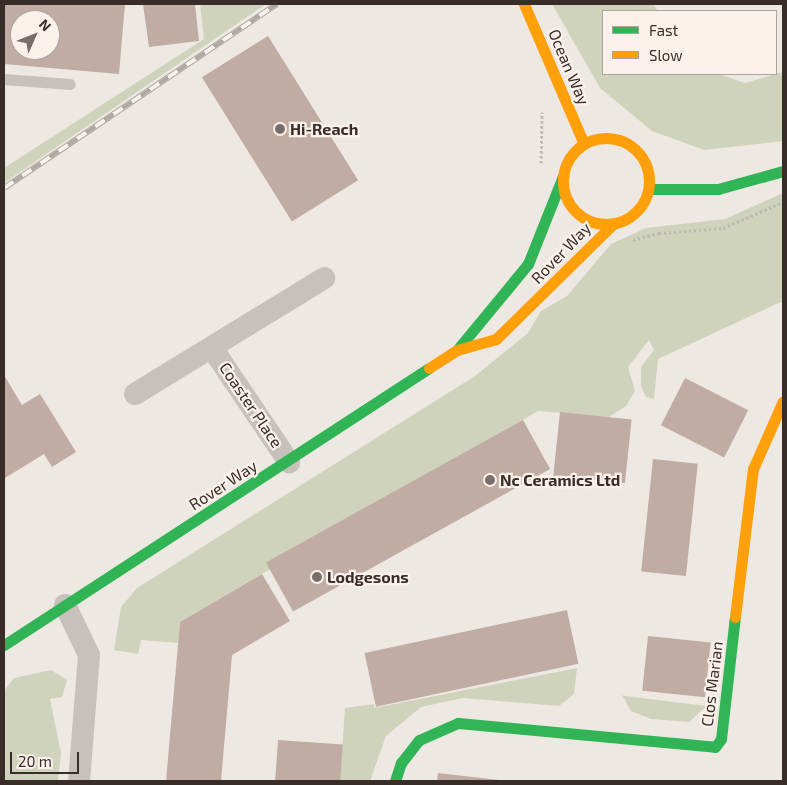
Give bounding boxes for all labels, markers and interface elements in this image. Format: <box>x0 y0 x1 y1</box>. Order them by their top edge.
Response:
north arrow <box>10 10 60 60</box>
legend <box>602 10 777 75</box>
text: N <box>36 15 55 34</box>
text: Fast <box>649 21 678 39</box>
street label: Ocean Way <box>544 26 594 108</box>
text: Slow <box>649 46 683 64</box>
place label: Hi-Reach <box>290 119 358 139</box>
marker: Hi-Reach <box>274 123 286 135</box>
street label: Rover Way <box>527 218 595 288</box>
street label: Coaster Place <box>215 359 287 451</box>
street label: Rover Way <box>185 456 261 514</box>
place label: Nc Ceramics Ltd <box>500 470 620 490</box>
marker: Nc Ceramics Ltd <box>484 474 496 486</box>
place label: Lodgesons <box>327 567 409 587</box>
marker: Lodgesons <box>311 571 323 583</box>
street label: Clos Marian <box>697 640 727 728</box>
scale bar <box>12 742 81 774</box>
text: 20 m <box>18 752 52 770</box>

